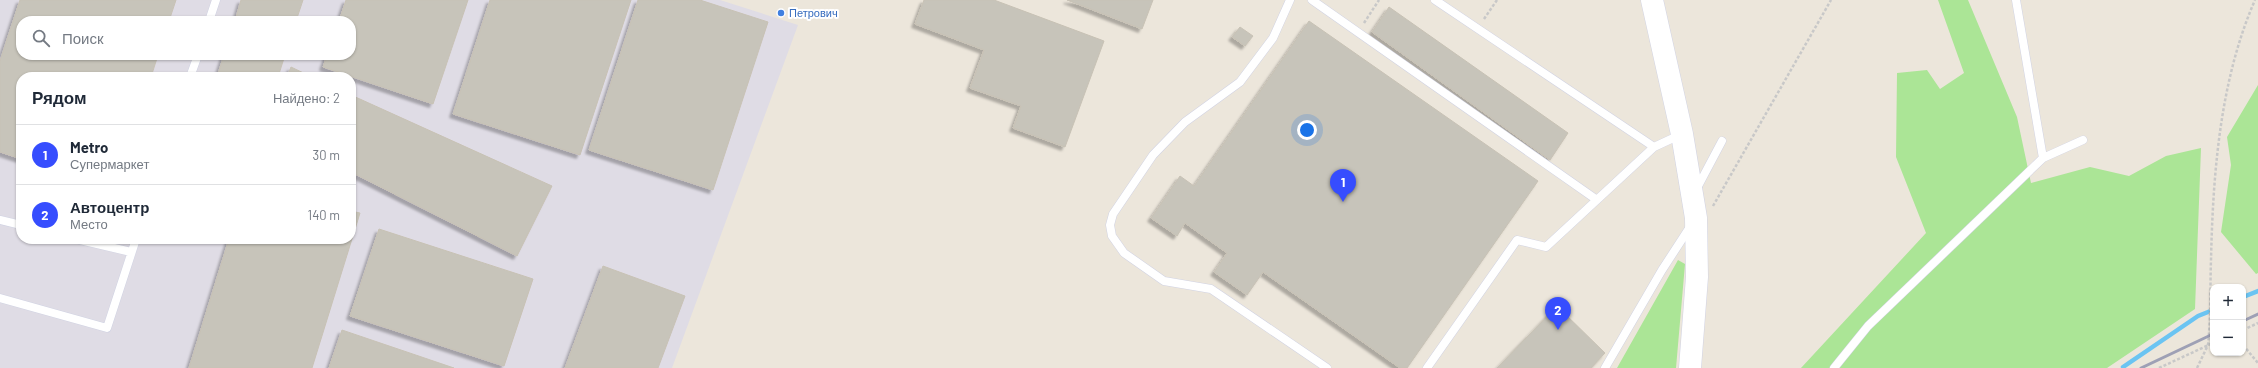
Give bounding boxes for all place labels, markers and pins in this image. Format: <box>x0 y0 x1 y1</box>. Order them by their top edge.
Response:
place label: Петрович <box>789 6 838 19</box>
marker: Петрович <box>776 8 786 18</box>
pin: 1 <box>1330 169 1356 202</box>
pin: 2 <box>1545 297 1571 330</box>

